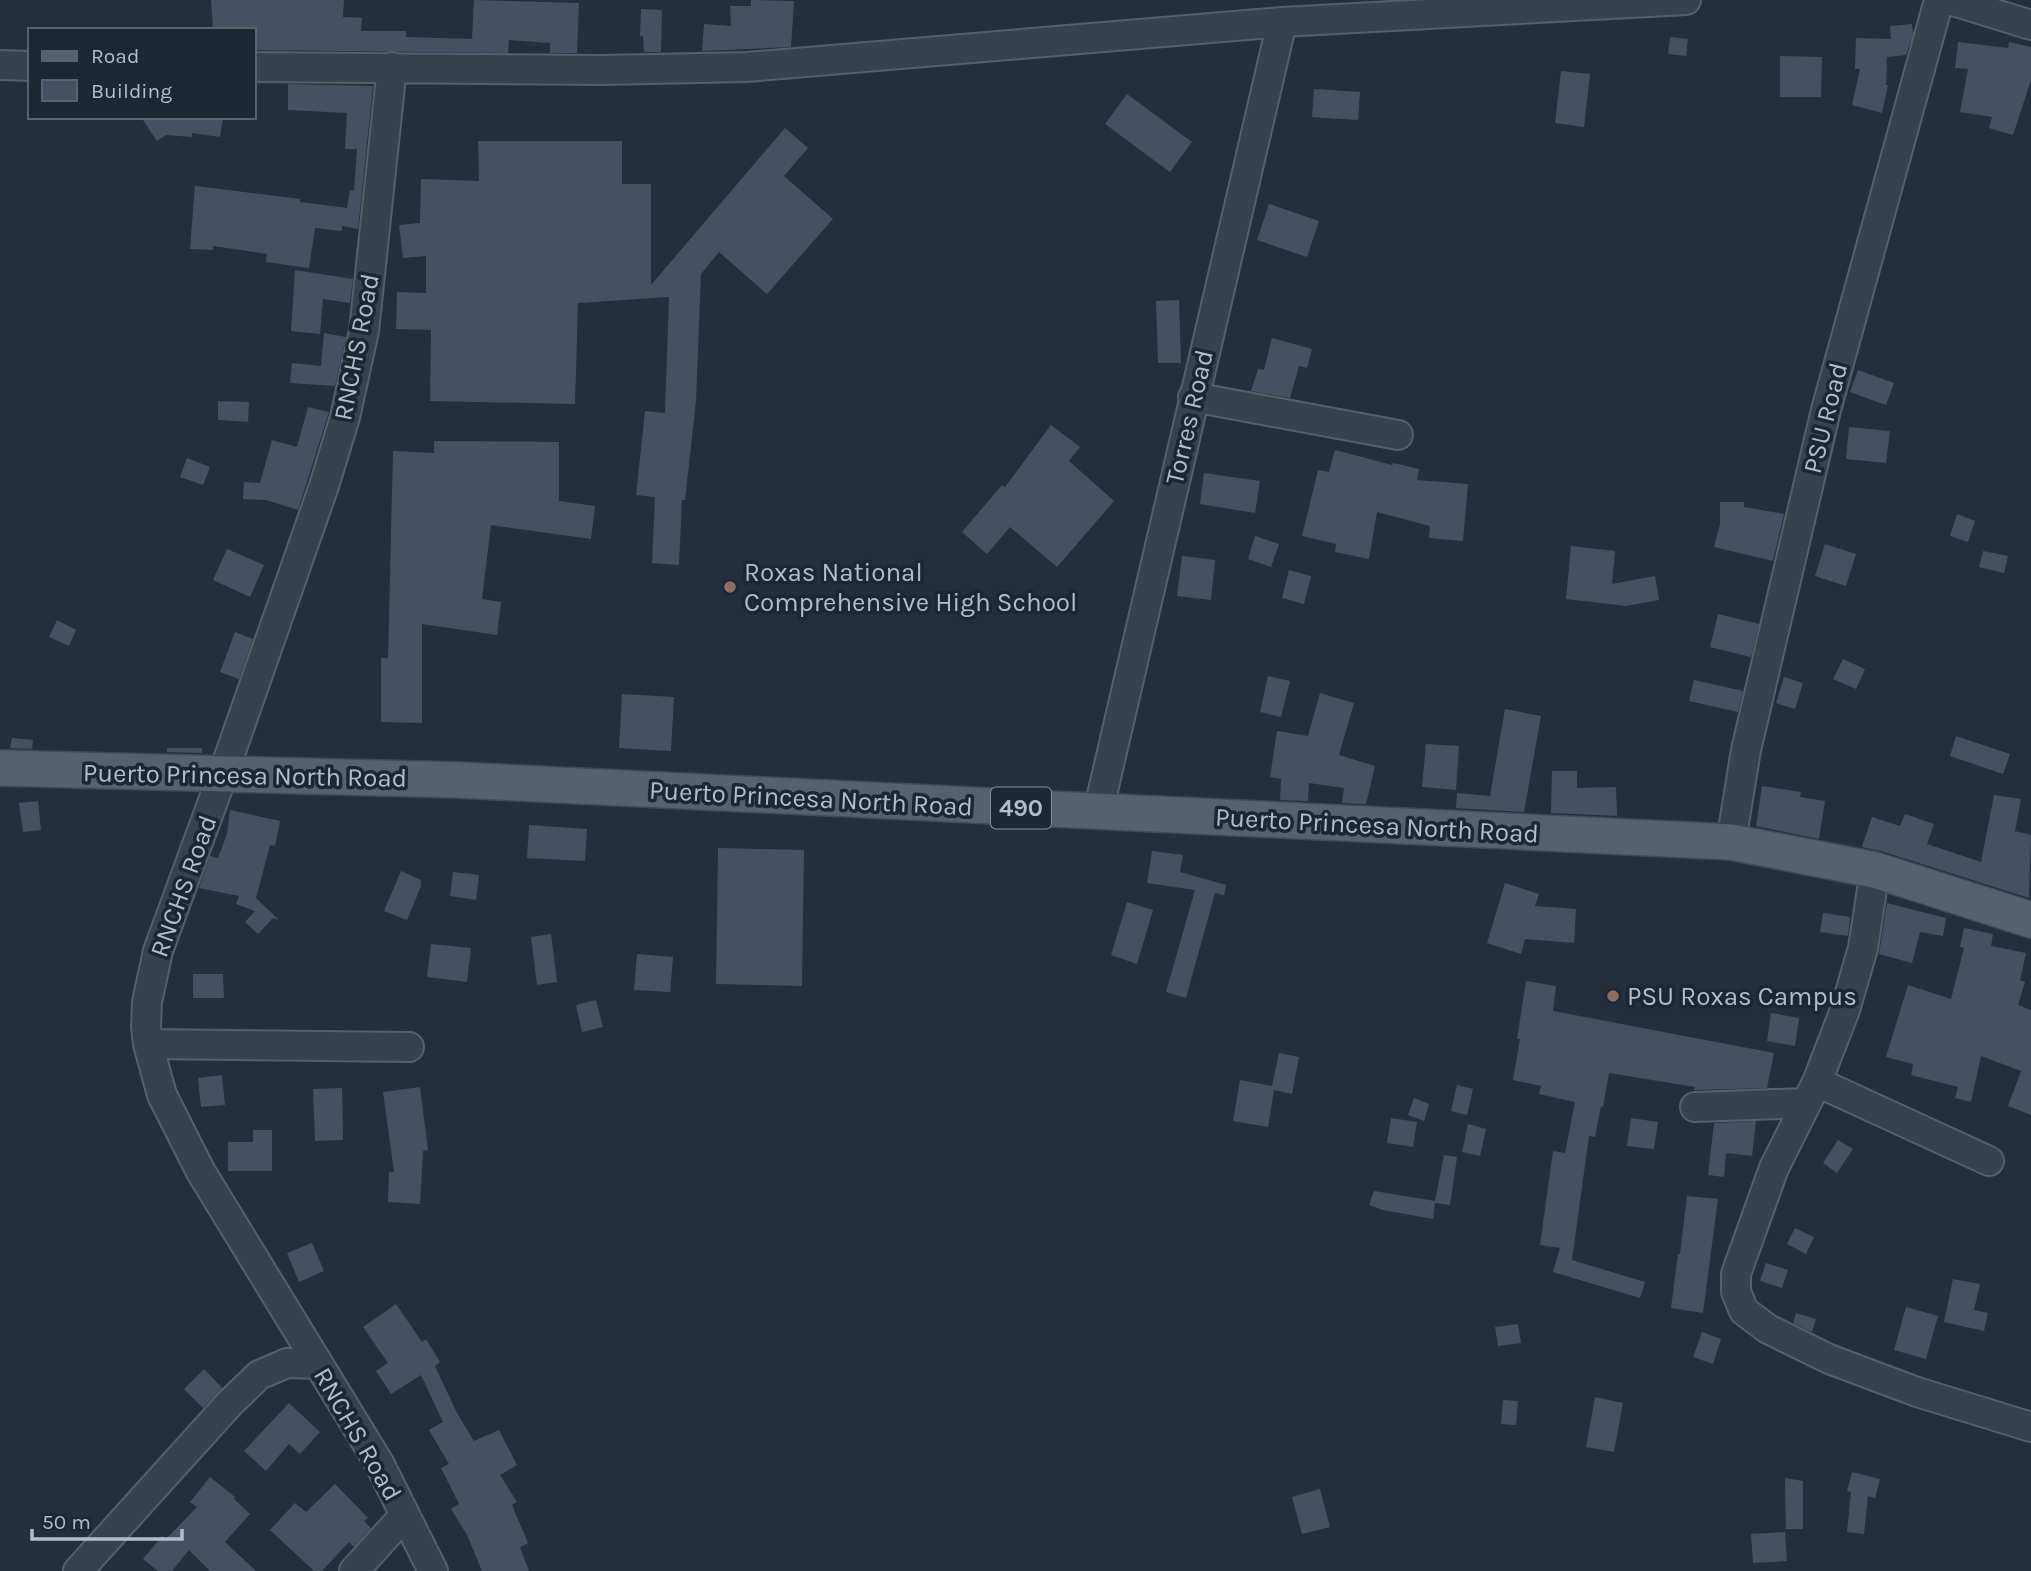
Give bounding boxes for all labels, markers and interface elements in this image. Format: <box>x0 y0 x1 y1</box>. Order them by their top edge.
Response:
legend <box>28 28 256 119</box>
text: Road <box>91 44 139 68</box>
text: Building <box>91 79 172 103</box>
street label: RNCHS Road <box>327 271 386 423</box>
street label: Torres Road <box>1159 347 1220 487</box>
street label: PSU Road <box>1797 359 1854 477</box>
place label: Roxas National Comprehensive High School <box>744 557 1077 618</box>
marker: Roxas National Comprehensive High School <box>722 579 738 595</box>
street label: Puerto Princesa North Road <box>83 757 407 794</box>
street label: Puerto Princesa North Road <box>648 775 974 822</box>
road number: 490 <box>991 788 1051 828</box>
street label: Puerto Princesa North Road <box>1214 802 1540 849</box>
street label: RNCHS Road <box>143 811 223 961</box>
place label: PSU Roxas Campus <box>1627 981 1857 1012</box>
marker: PSU Roxas Campus <box>1605 988 1621 1004</box>
street label: RNCHS Road <box>307 1362 408 1506</box>
scale bar <box>32 1498 182 1542</box>
text: 50 m <box>42 1510 91 1534</box>

